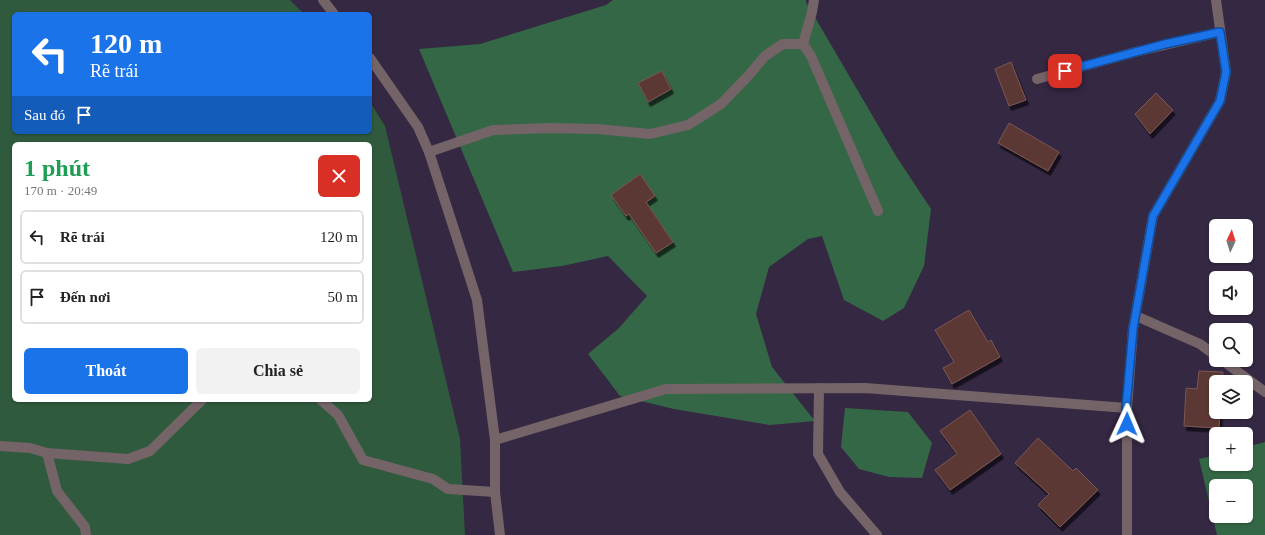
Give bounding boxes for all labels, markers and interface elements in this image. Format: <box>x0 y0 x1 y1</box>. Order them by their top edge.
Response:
icon: left <box>24 28 76 80</box>
text: 120 m <box>90 28 162 59</box>
pin <box>1048 54 1082 88</box>
icon: arrive <box>1054 60 1076 82</box>
text: Rẽ trái <box>90 61 138 81</box>
icon: arrive <box>73 104 95 126</box>
text: Sau đó <box>24 107 65 123</box>
text: 1 phút <box>24 155 90 181</box>
button: close <box>318 155 360 197</box>
text: 170 m · 20:49 <box>24 183 97 198</box>
north arrow <box>1209 219 1253 263</box>
map controls <box>1209 219 1253 523</box>
icon: left <box>26 226 48 248</box>
text: Rẽ trái <box>60 229 105 245</box>
text: 120 m <box>320 229 358 245</box>
button: sound <box>1209 271 1253 315</box>
icon: arrive <box>26 286 48 308</box>
text: Đến nơi <box>60 289 110 305</box>
text: 50 m <box>328 289 358 305</box>
button: search <box>1209 323 1253 367</box>
button: Thoát <box>24 348 188 394</box>
button: Chia sẻ <box>196 348 360 394</box>
button: layers <box>1209 375 1253 419</box>
position arrow <box>1106 403 1148 445</box>
button: + <box>1209 427 1253 471</box>
button: − <box>1209 479 1253 523</box>

